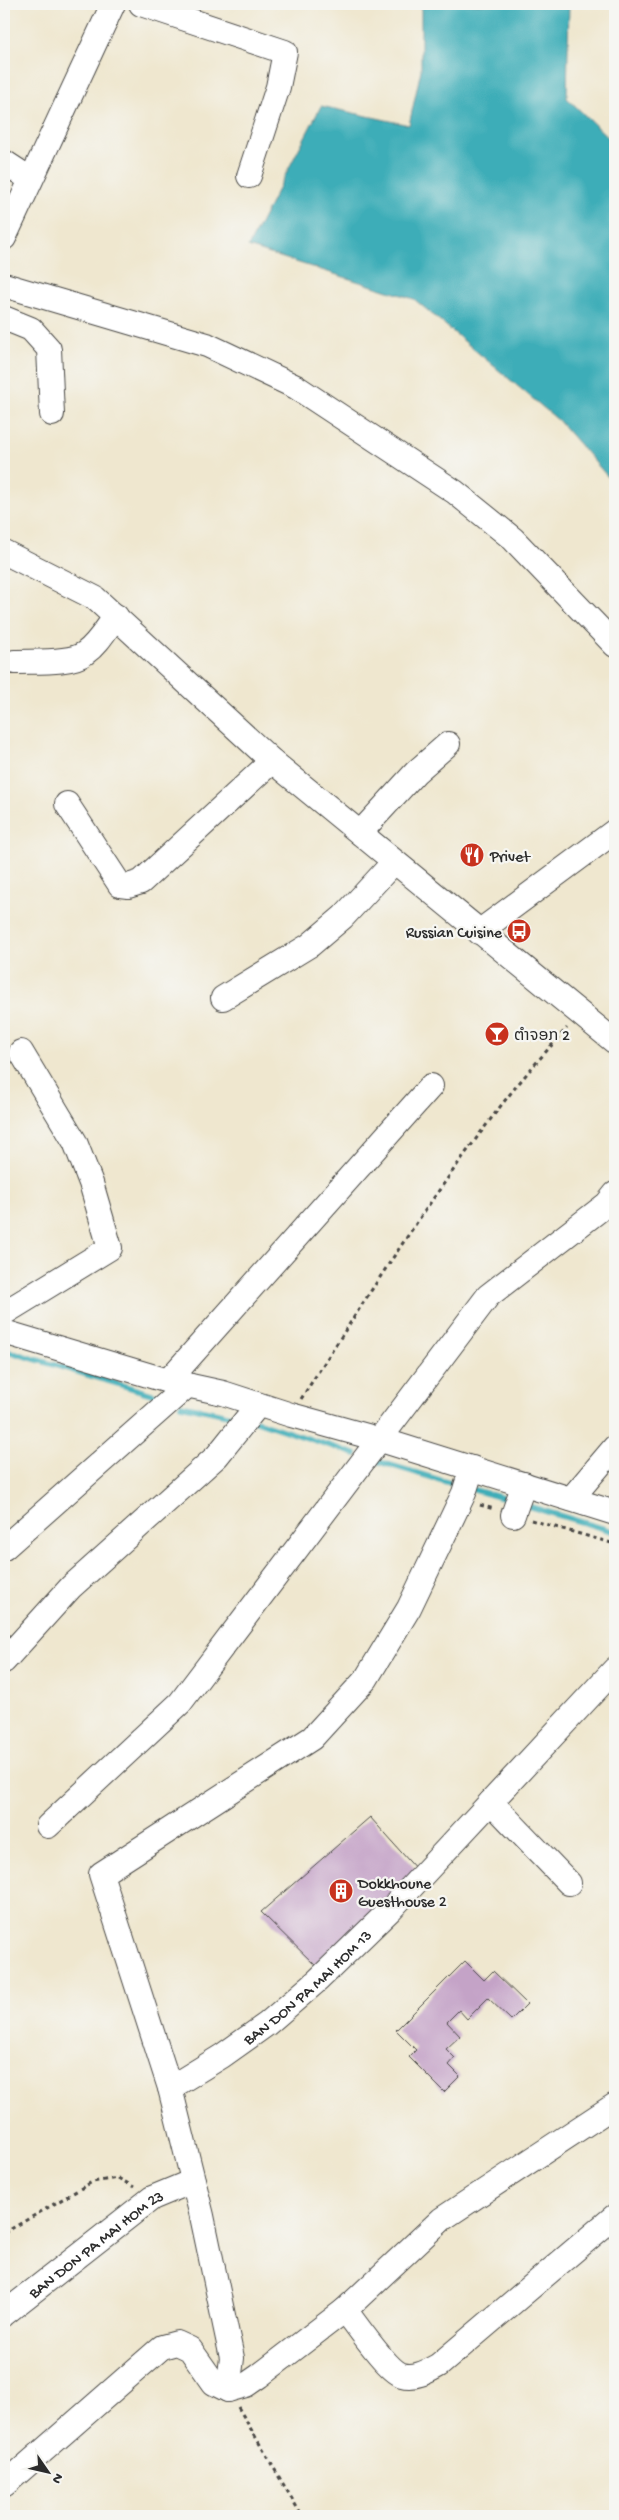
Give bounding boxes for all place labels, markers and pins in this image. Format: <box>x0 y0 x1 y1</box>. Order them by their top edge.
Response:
restaurant icon: Privet <box>459 842 485 868</box>
place label: Privet <box>489 849 531 868</box>
bus stop icon: Russian Cuisine <box>506 918 532 944</box>
place label: Russian Cuisine <box>406 925 503 944</box>
bar icon: ຕຳຈອກ 2 <box>484 1021 510 1047</box>
place label: ຕຳຈອກ 2 <box>514 1026 570 1047</box>
place label: Dokkhoune Guesthouse 2 <box>357 1876 447 1913</box>
building icon: Dokkhoune Guesthouse 2 <box>328 1878 354 1904</box>

